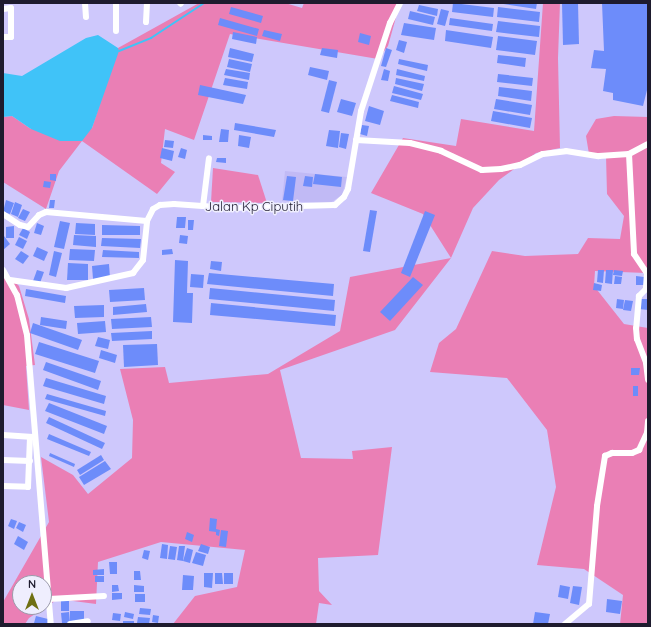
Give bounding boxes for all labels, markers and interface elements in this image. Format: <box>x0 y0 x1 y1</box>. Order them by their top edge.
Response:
street label: Jalan Kp Ciputih <box>205 198 303 214</box>
north arrow <box>12 575 52 615</box>
text: N <box>28 577 36 591</box>

